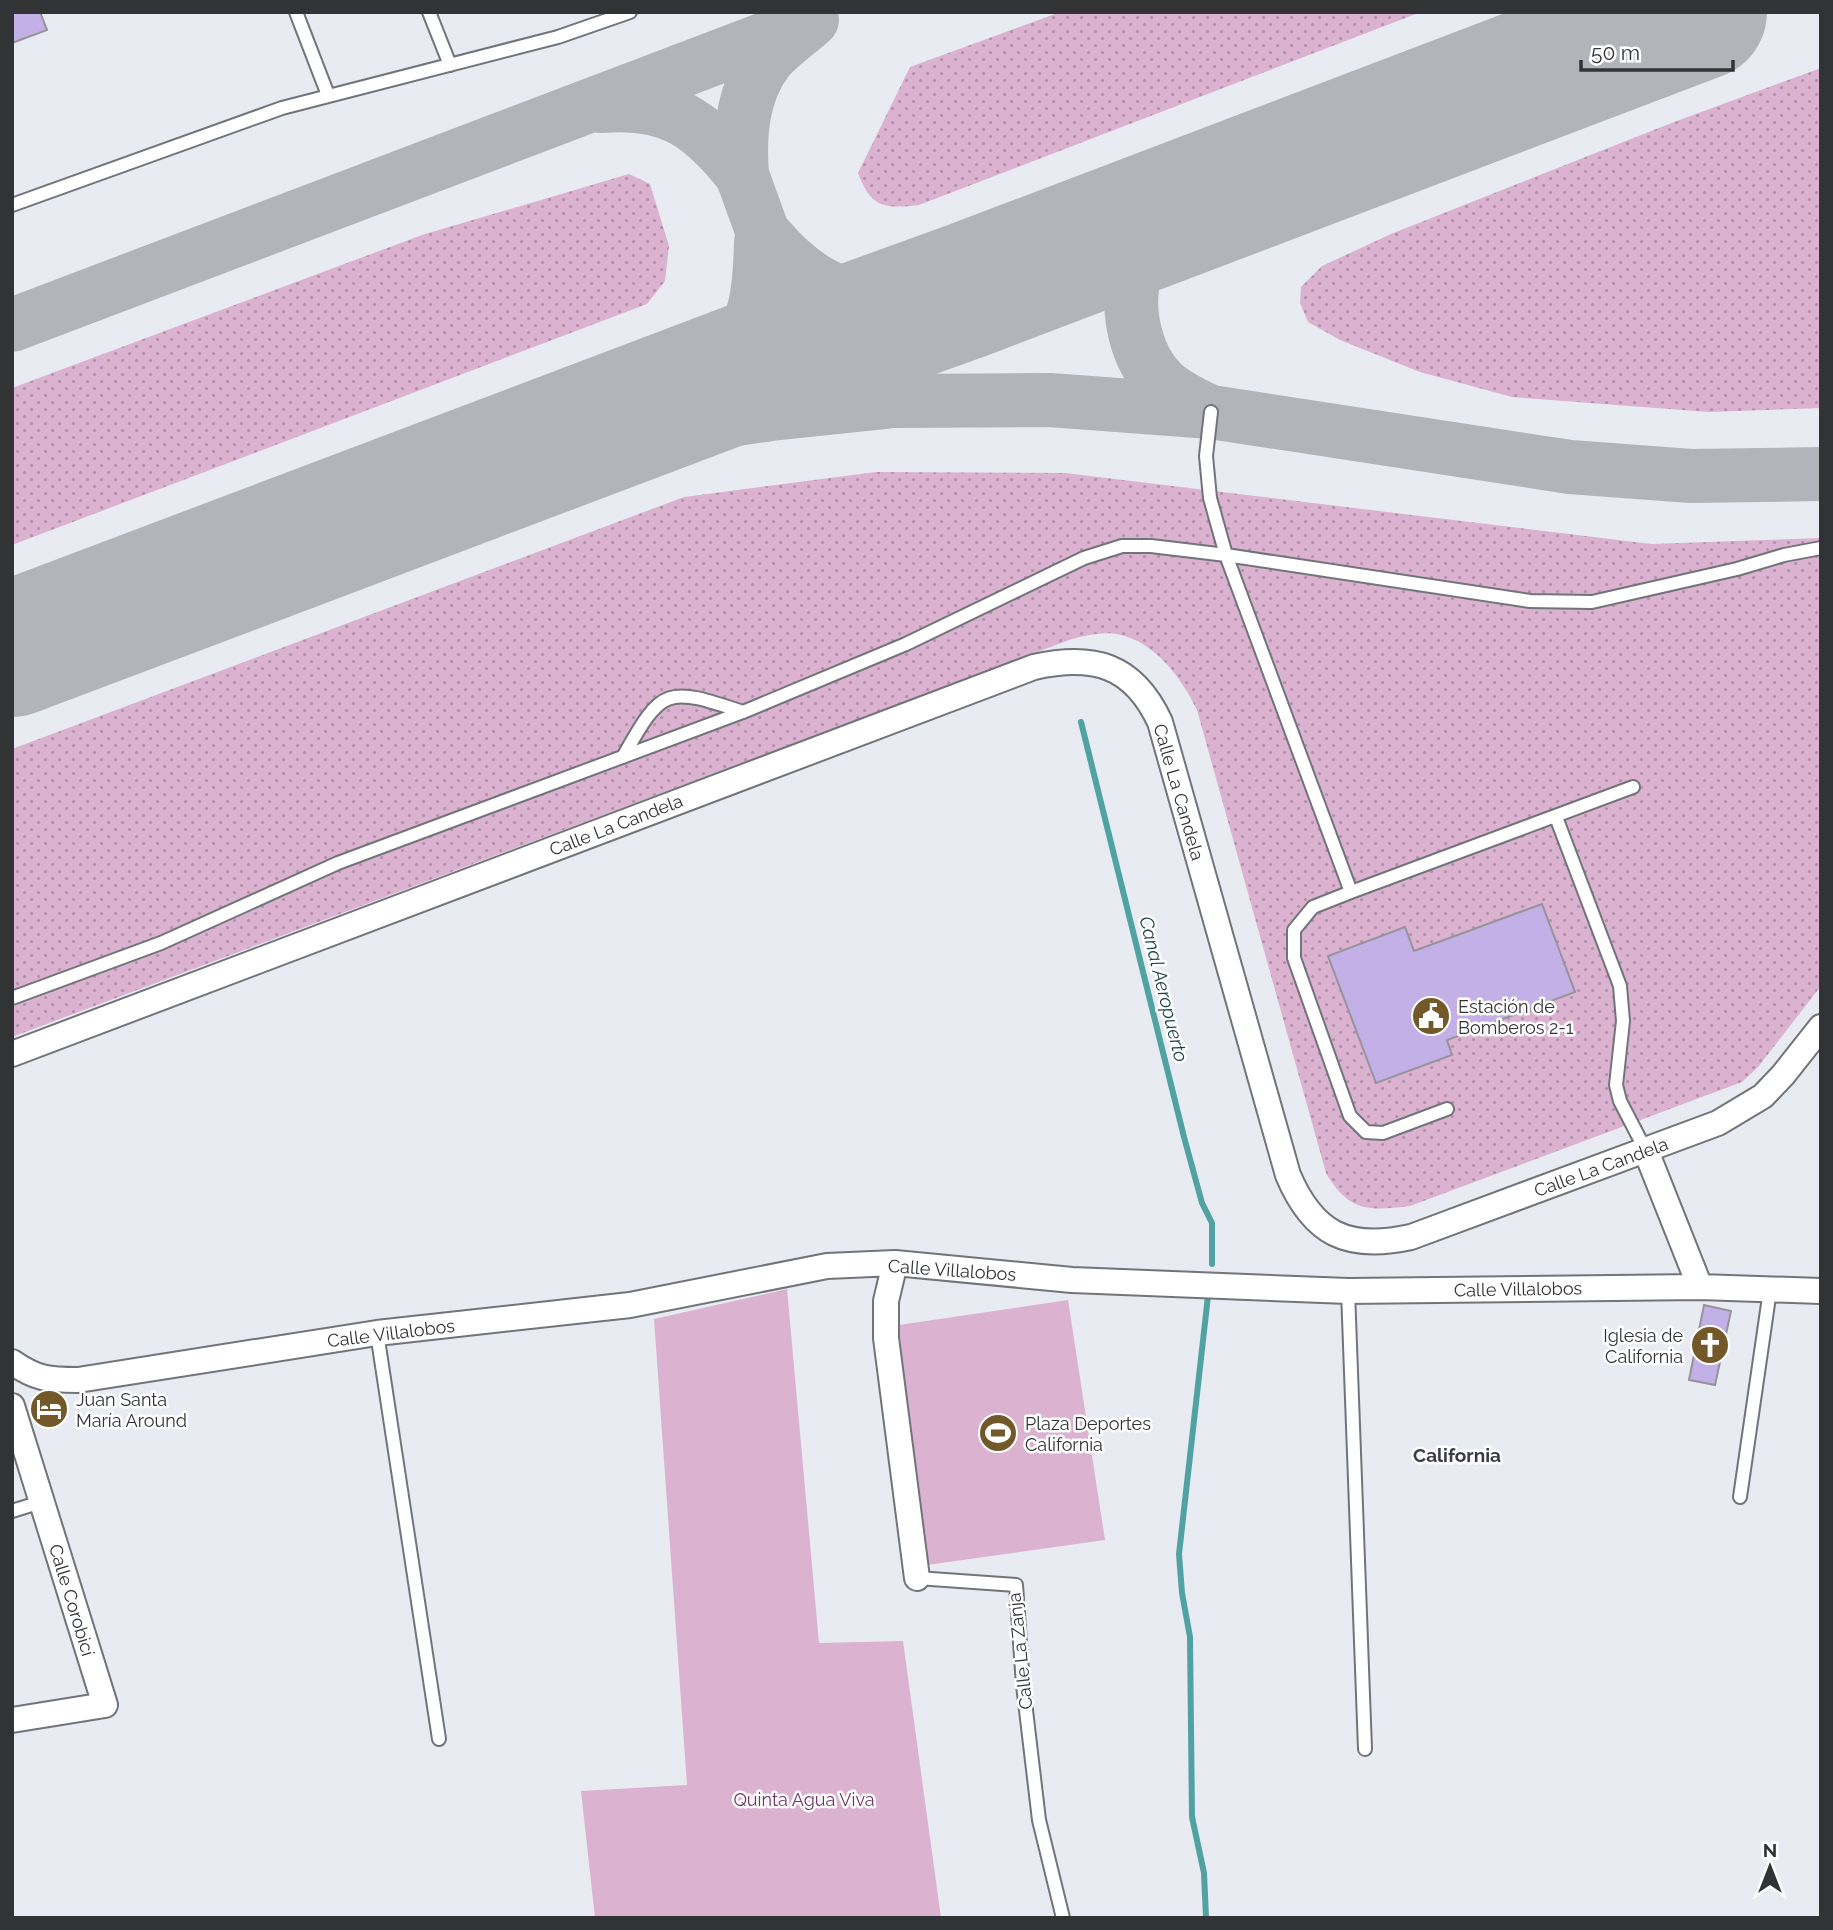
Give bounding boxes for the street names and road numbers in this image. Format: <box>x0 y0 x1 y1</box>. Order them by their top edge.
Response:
street label: Calle La Candela <box>1149 721 1209 863</box>
street label: Calle La Candela <box>546 790 686 860</box>
street label: Calle La Candela <box>1531 1133 1671 1201</box>
street label: Calle Villalobos <box>887 1255 1017 1285</box>
street label: Calle Villalobos <box>1454 1277 1583 1301</box>
street label: Calle Villalobos <box>326 1315 456 1351</box>
street label: Calle Corobicí <box>45 1542 99 1658</box>
street label: Calle La Zanja <box>1003 1591 1037 1711</box>

